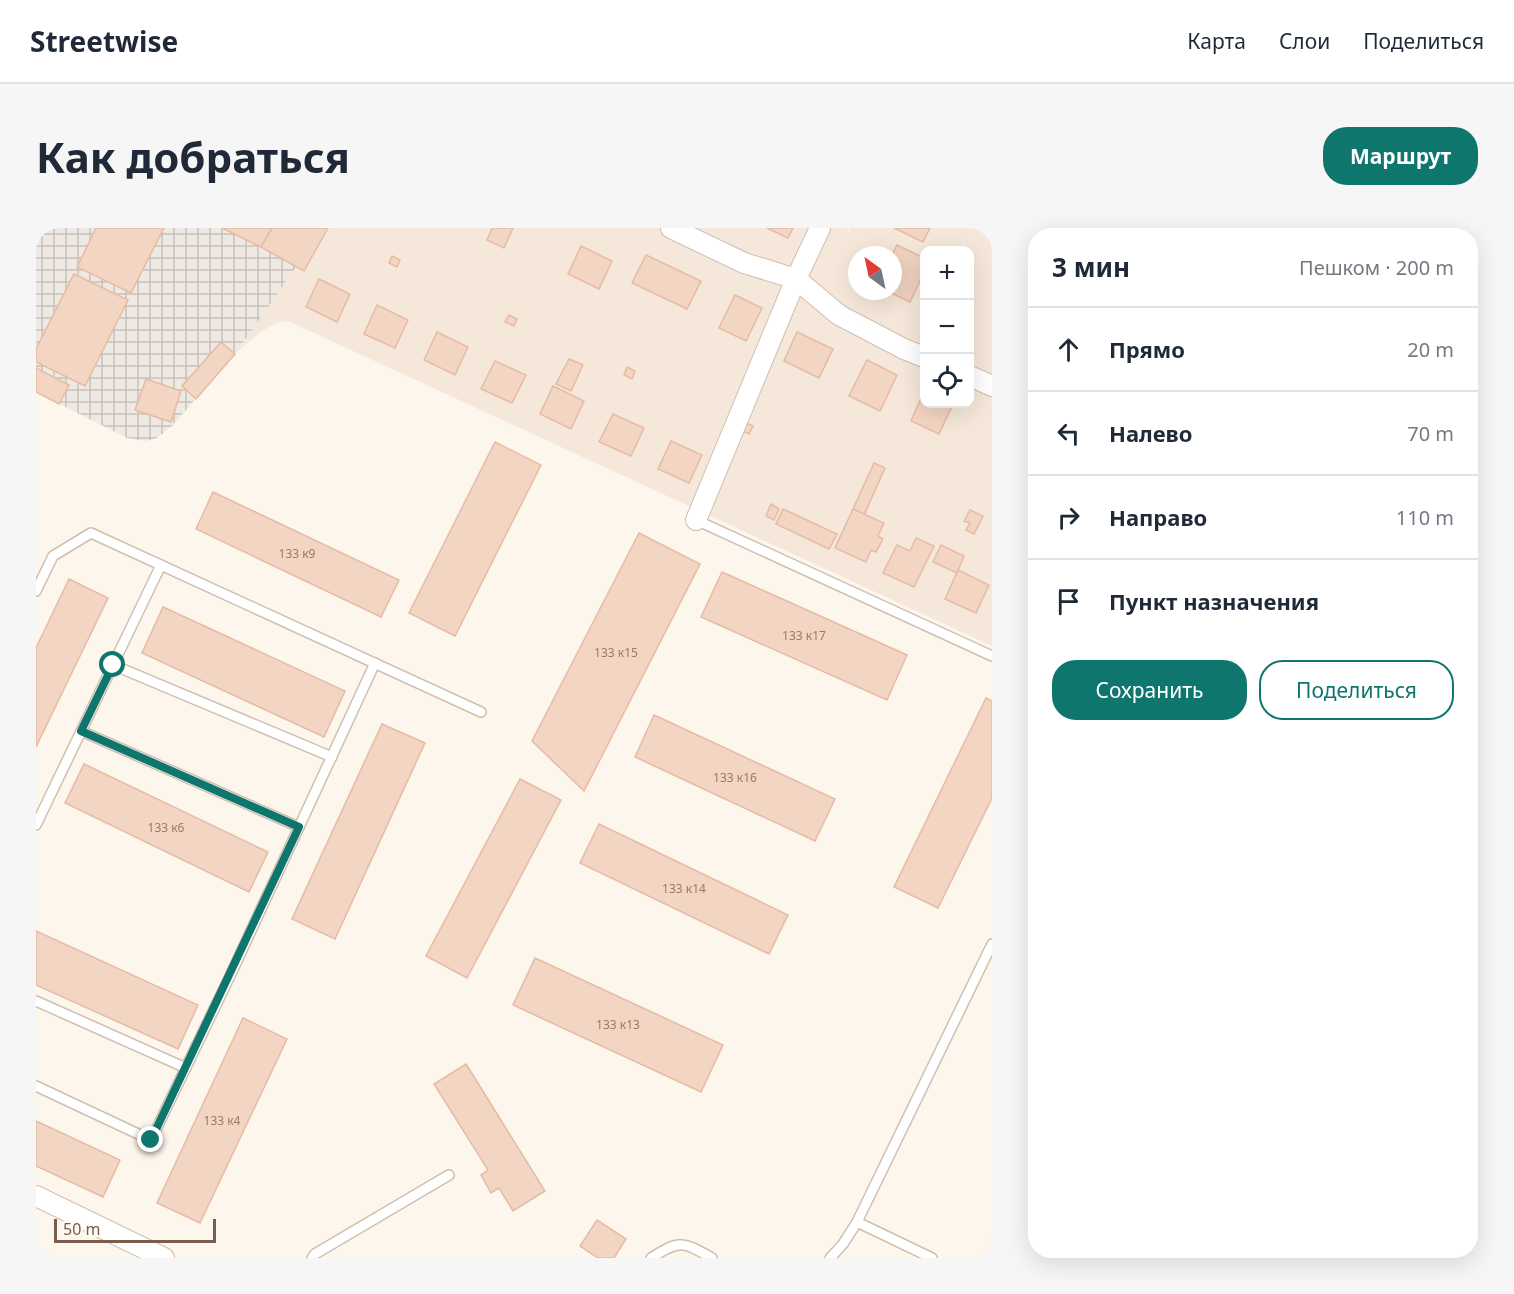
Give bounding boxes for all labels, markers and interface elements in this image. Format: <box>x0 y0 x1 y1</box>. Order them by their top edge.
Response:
text: Streetwise <box>30 22 178 60</box>
text: Карта <box>1187 27 1246 55</box>
text: Слои <box>1279 27 1330 55</box>
text: Поделиться <box>1363 27 1484 55</box>
button: Маршрут <box>1323 127 1478 185</box>
text: Как добраться <box>36 128 350 185</box>
north arrow <box>848 246 902 300</box>
map controls <box>920 246 974 408</box>
button: + <box>920 246 974 300</box>
text: 3 мин <box>1052 249 1130 285</box>
text: Пешком · 200 m <box>1299 254 1454 281</box>
button: − <box>920 300 974 354</box>
icon: ahead <box>1052 333 1085 366</box>
text: Прямо <box>1109 334 1185 364</box>
text: 20 m <box>1407 336 1454 363</box>
button: locate <box>920 354 974 408</box>
icon: left <box>1052 417 1085 450</box>
text: Налево <box>1109 418 1192 448</box>
text: 70 m <box>1407 420 1454 447</box>
icon: right <box>1052 501 1085 534</box>
text: Направо <box>1109 502 1207 532</box>
text: 110 m <box>1396 504 1454 531</box>
house number: 133 к9 <box>279 545 316 562</box>
icon: arrive <box>1052 585 1085 618</box>
text: Пункт назначения <box>1109 586 1319 616</box>
house number: 133 к17 <box>782 627 826 644</box>
house number: 133 к15 <box>594 644 638 661</box>
route start <box>99 651 125 677</box>
button: Сохранить <box>1052 660 1247 720</box>
button: Поделиться <box>1259 660 1454 720</box>
house number: 133 к16 <box>713 769 757 786</box>
house number: 133 к6 <box>148 819 185 836</box>
house number: 133 к14 <box>662 880 706 897</box>
house number: 133 к13 <box>596 1016 640 1033</box>
house number: 133 к4 <box>204 1112 241 1129</box>
route end <box>137 1126 163 1152</box>
scale bar <box>54 1216 216 1244</box>
text: 50 m <box>63 1218 100 1240</box>

